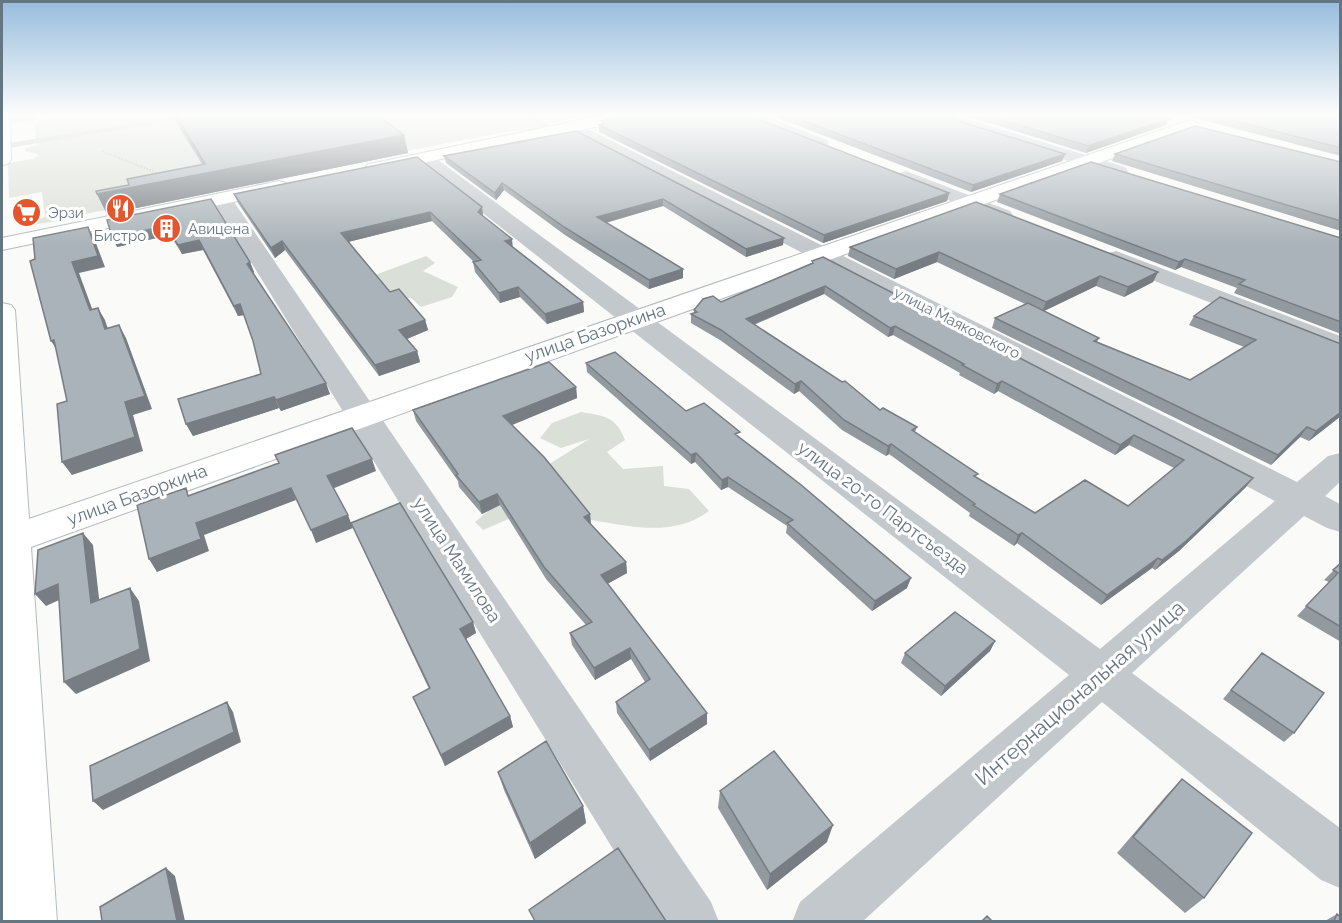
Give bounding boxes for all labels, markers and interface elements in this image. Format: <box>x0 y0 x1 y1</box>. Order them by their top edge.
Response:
restaurant icon: Бистро <box>104 193 136 225</box>
supermarket icon: Эрзи <box>11 197 43 229</box>
place label: Эрзи <box>48 204 84 222</box>
building icon: Авицена <box>151 213 183 245</box>
place label: Авицена <box>188 220 250 238</box>
place label: Бистро <box>94 227 146 245</box>
street label: улица Маяковского <box>891 283 1023 363</box>
street label: улица Базоркина <box>522 299 668 366</box>
street label: улица 20-го Партсъезда <box>794 437 973 579</box>
street label: улица Базоркина <box>64 459 210 530</box>
street label: улица Мамилова <box>409 493 506 626</box>
street label: Интернациональная улица <box>970 595 1189 790</box>

